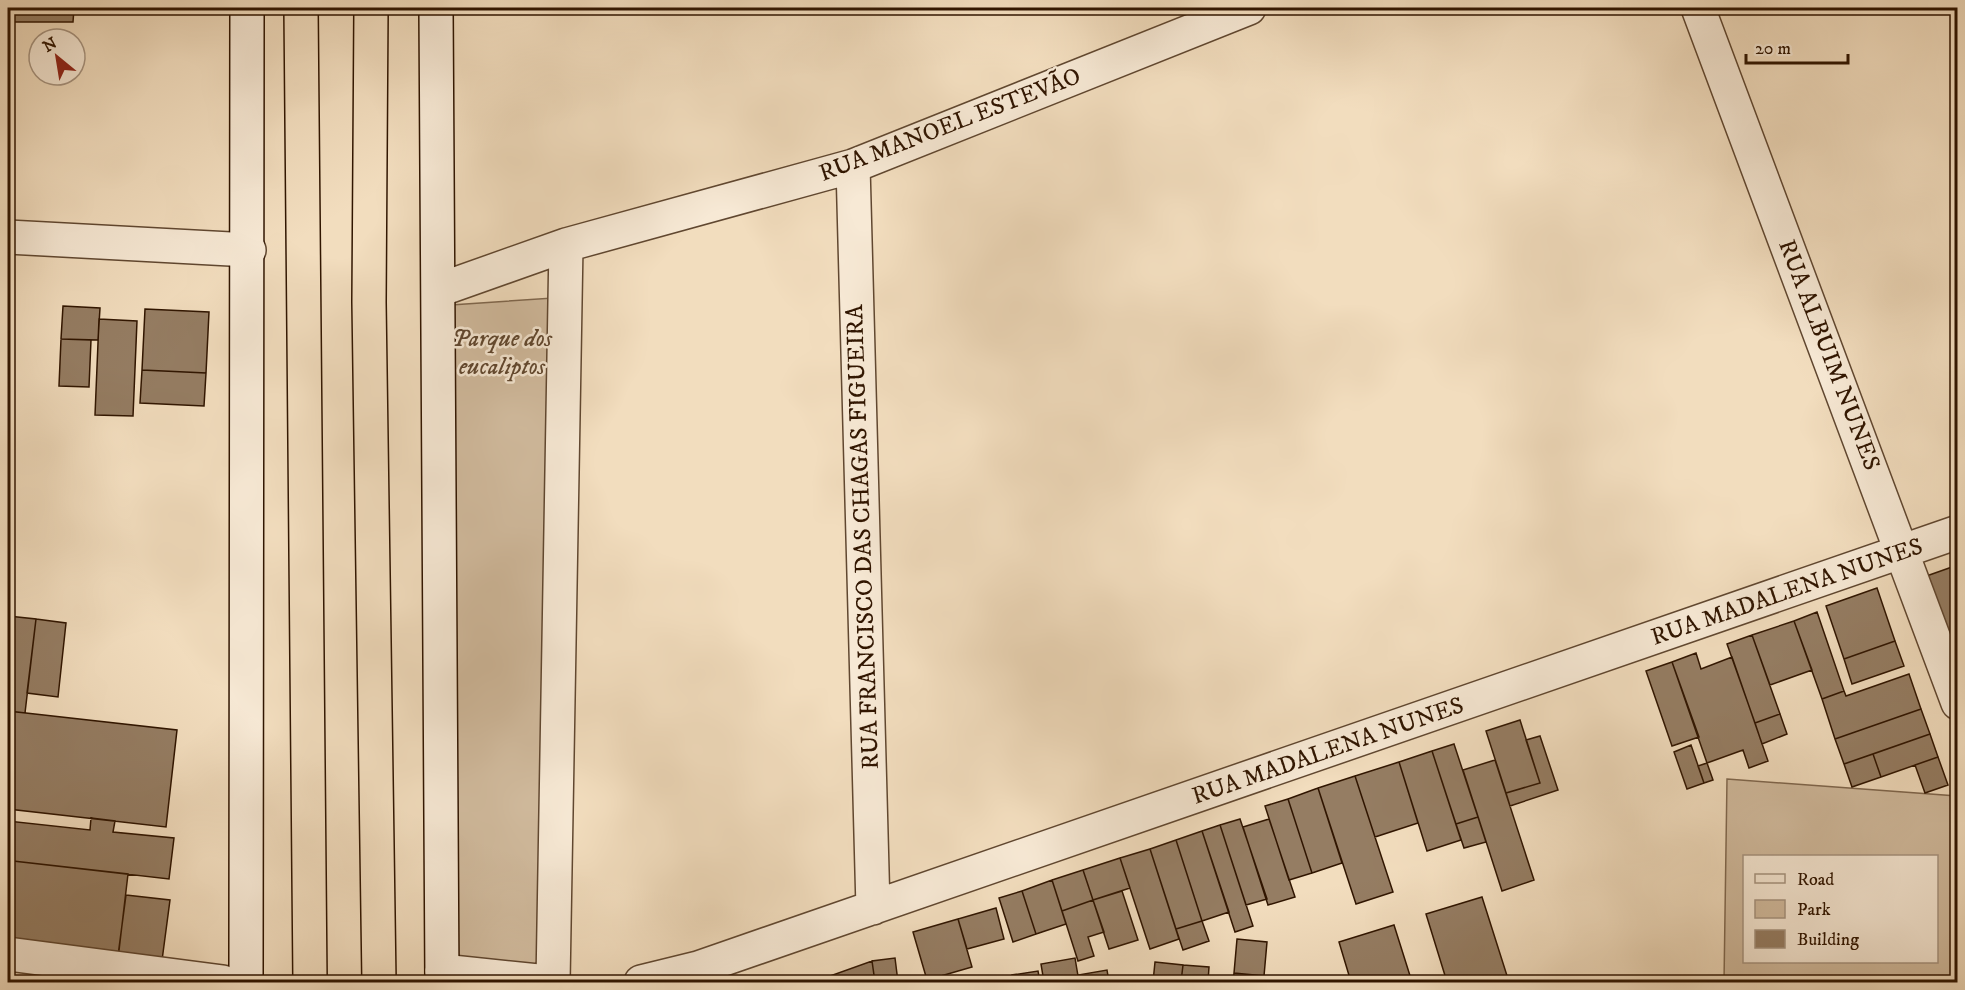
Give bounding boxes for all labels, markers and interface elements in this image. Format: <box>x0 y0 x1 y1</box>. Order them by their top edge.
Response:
north arrow <box>27 27 87 87</box>
scale bar <box>1746 27 1848 65</box>
text: N <box>39 33 61 57</box>
text: 20 m <box>1755 38 1791 60</box>
street label: RUA MANOEL ESTEVÃO <box>815 60 1085 189</box>
street label: RUA ALBUIM NUNES <box>1771 235 1887 475</box>
street label: RUA FRANCISCO DAS CHAGAS FIGUEIRA <box>840 303 886 770</box>
park label: Parque dos eucaliptos <box>452 324 553 382</box>
street label: RUA MADALENA NUNES <box>1647 531 1927 653</box>
street label: RUA MADALENA NUNES <box>1188 690 1468 812</box>
legend <box>1743 855 1938 963</box>
text: Road <box>1797 869 1834 891</box>
text: Park <box>1797 899 1831 921</box>
text: Building <box>1797 929 1859 951</box>

